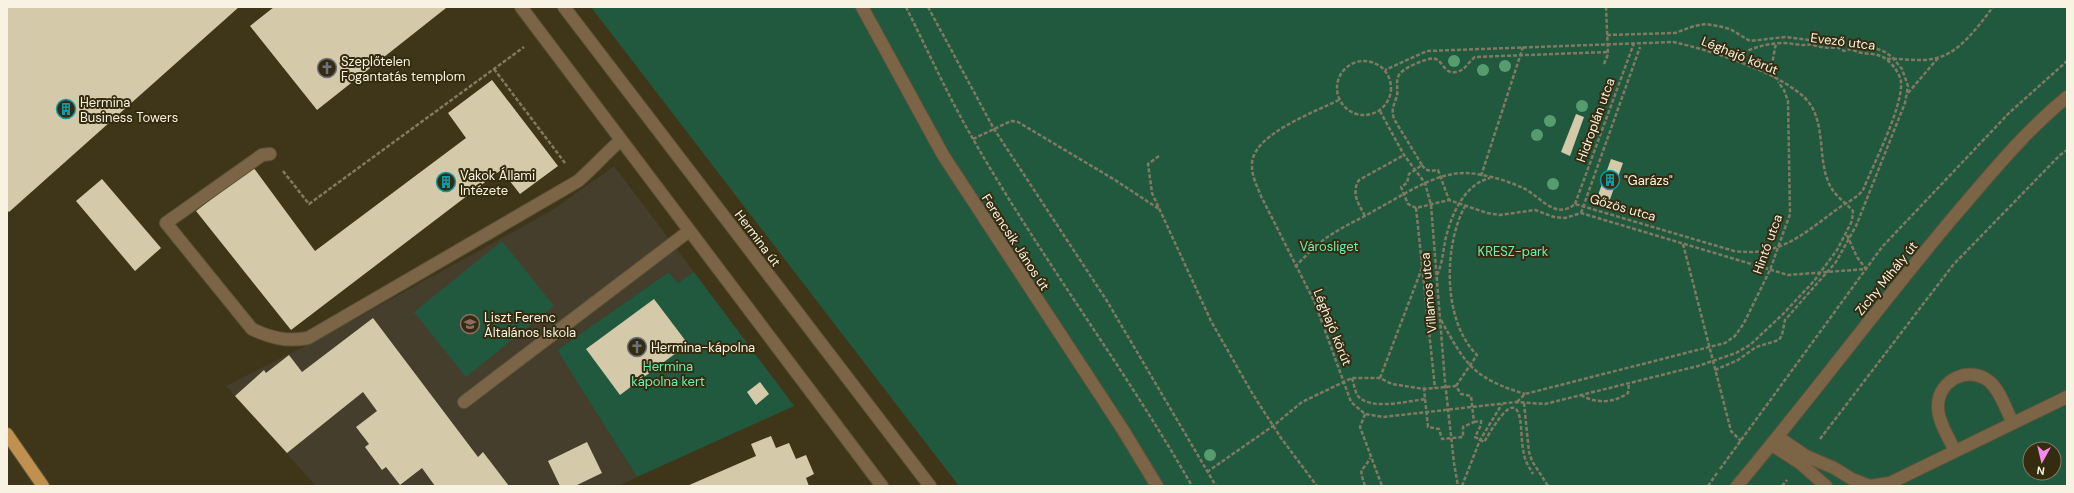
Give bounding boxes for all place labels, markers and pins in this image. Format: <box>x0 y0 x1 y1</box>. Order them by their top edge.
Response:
place label: Szeplőtelen Fogantatás templom <box>341 53 465 85</box>
church icon: Szeplőtelen Fogantatás templom <box>316 57 338 79</box>
place label: Hermina Business Towers <box>80 94 178 126</box>
building icon: Hermina Business Towers <box>55 98 77 120</box>
place label: Vakok Állami Intézete <box>460 166 535 199</box>
building icon: "Garázs" <box>1599 169 1621 191</box>
building icon: Vakok Állami Intézete <box>435 171 457 193</box>
place label: "Garázs" <box>1624 172 1673 189</box>
place label: Liszt Ferenc Általános Iskola <box>484 309 576 341</box>
school or university icon: Liszt Ferenc Általános Iskola <box>459 313 481 335</box>
church icon: Hermina-kápolna <box>626 336 648 358</box>
place label: Hermina-kápolna <box>651 339 755 356</box>

